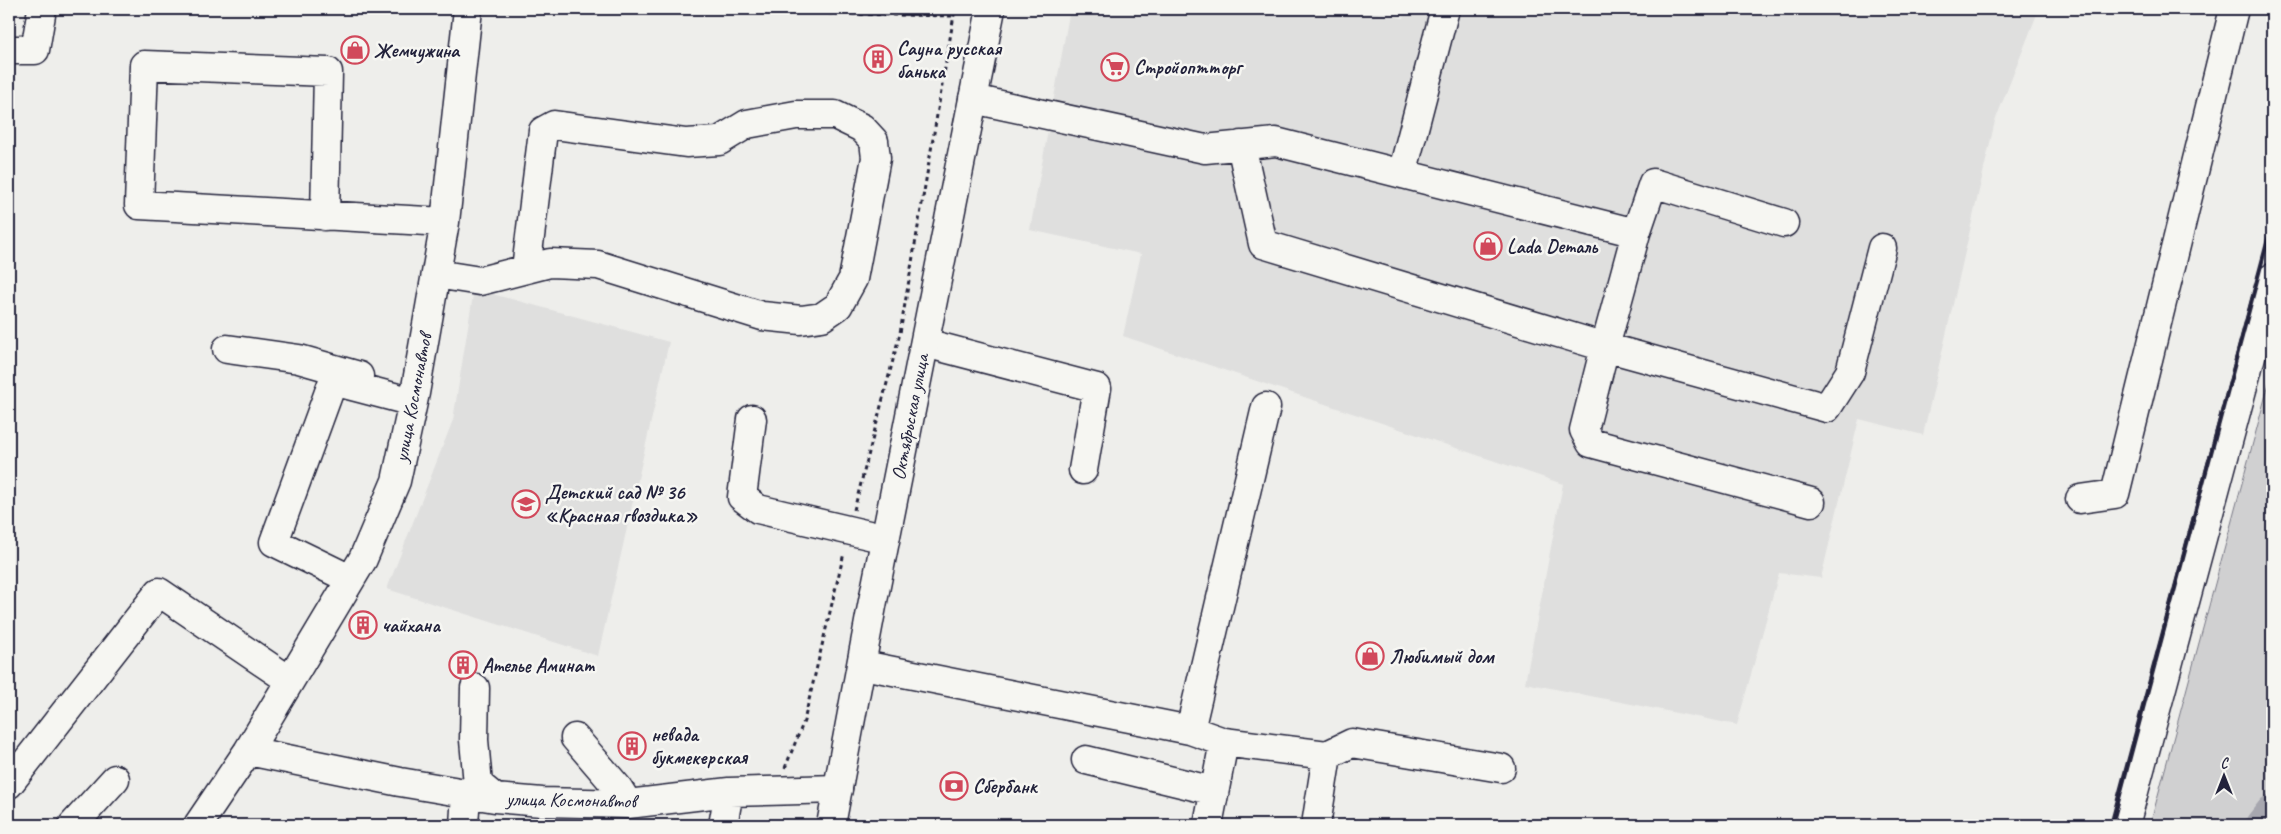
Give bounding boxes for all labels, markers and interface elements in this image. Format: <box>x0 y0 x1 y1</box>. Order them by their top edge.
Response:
shop icon: Жемчужина <box>340 35 370 65</box>
place label: Сауна русская банька <box>897 36 1002 84</box>
place label: Жемчужина <box>374 38 461 64</box>
building icon: Сауна русская банька <box>863 44 893 74</box>
supermarket icon: Стройоптторг <box>1100 52 1130 82</box>
place label: Стройоптторг <box>1134 55 1244 80</box>
shop icon: Lada Dеталь <box>1473 231 1503 261</box>
place label: Lada Dеталь <box>1507 234 1599 259</box>
street label: улица Космонавтов <box>388 329 438 465</box>
street label: Октябрьская улица <box>886 350 935 482</box>
place label: Детский сад № 36 «Красная гвоздика» <box>545 480 699 528</box>
school or university icon: Детский сад № 36 «Красная гвоздика» <box>511 489 541 519</box>
building icon: чайхана <box>348 610 378 640</box>
place label: чайхана <box>382 613 441 638</box>
shop icon: Любимый дом <box>1355 641 1385 671</box>
place label: Любимый дом <box>1389 644 1495 669</box>
building icon: Ателье Аминат <box>448 650 478 680</box>
place label: Ателье Аминат <box>482 653 595 678</box>
place label: невада букмекерская <box>651 722 749 770</box>
building icon: невада букмекерская <box>617 731 647 761</box>
north arrow <box>2198 752 2248 802</box>
text: С <box>2221 755 2230 772</box>
bank icon: Сбербанк <box>939 771 969 801</box>
place label: Сбербанк <box>973 774 1039 799</box>
street label: улица Космонавтов <box>505 786 639 814</box>

